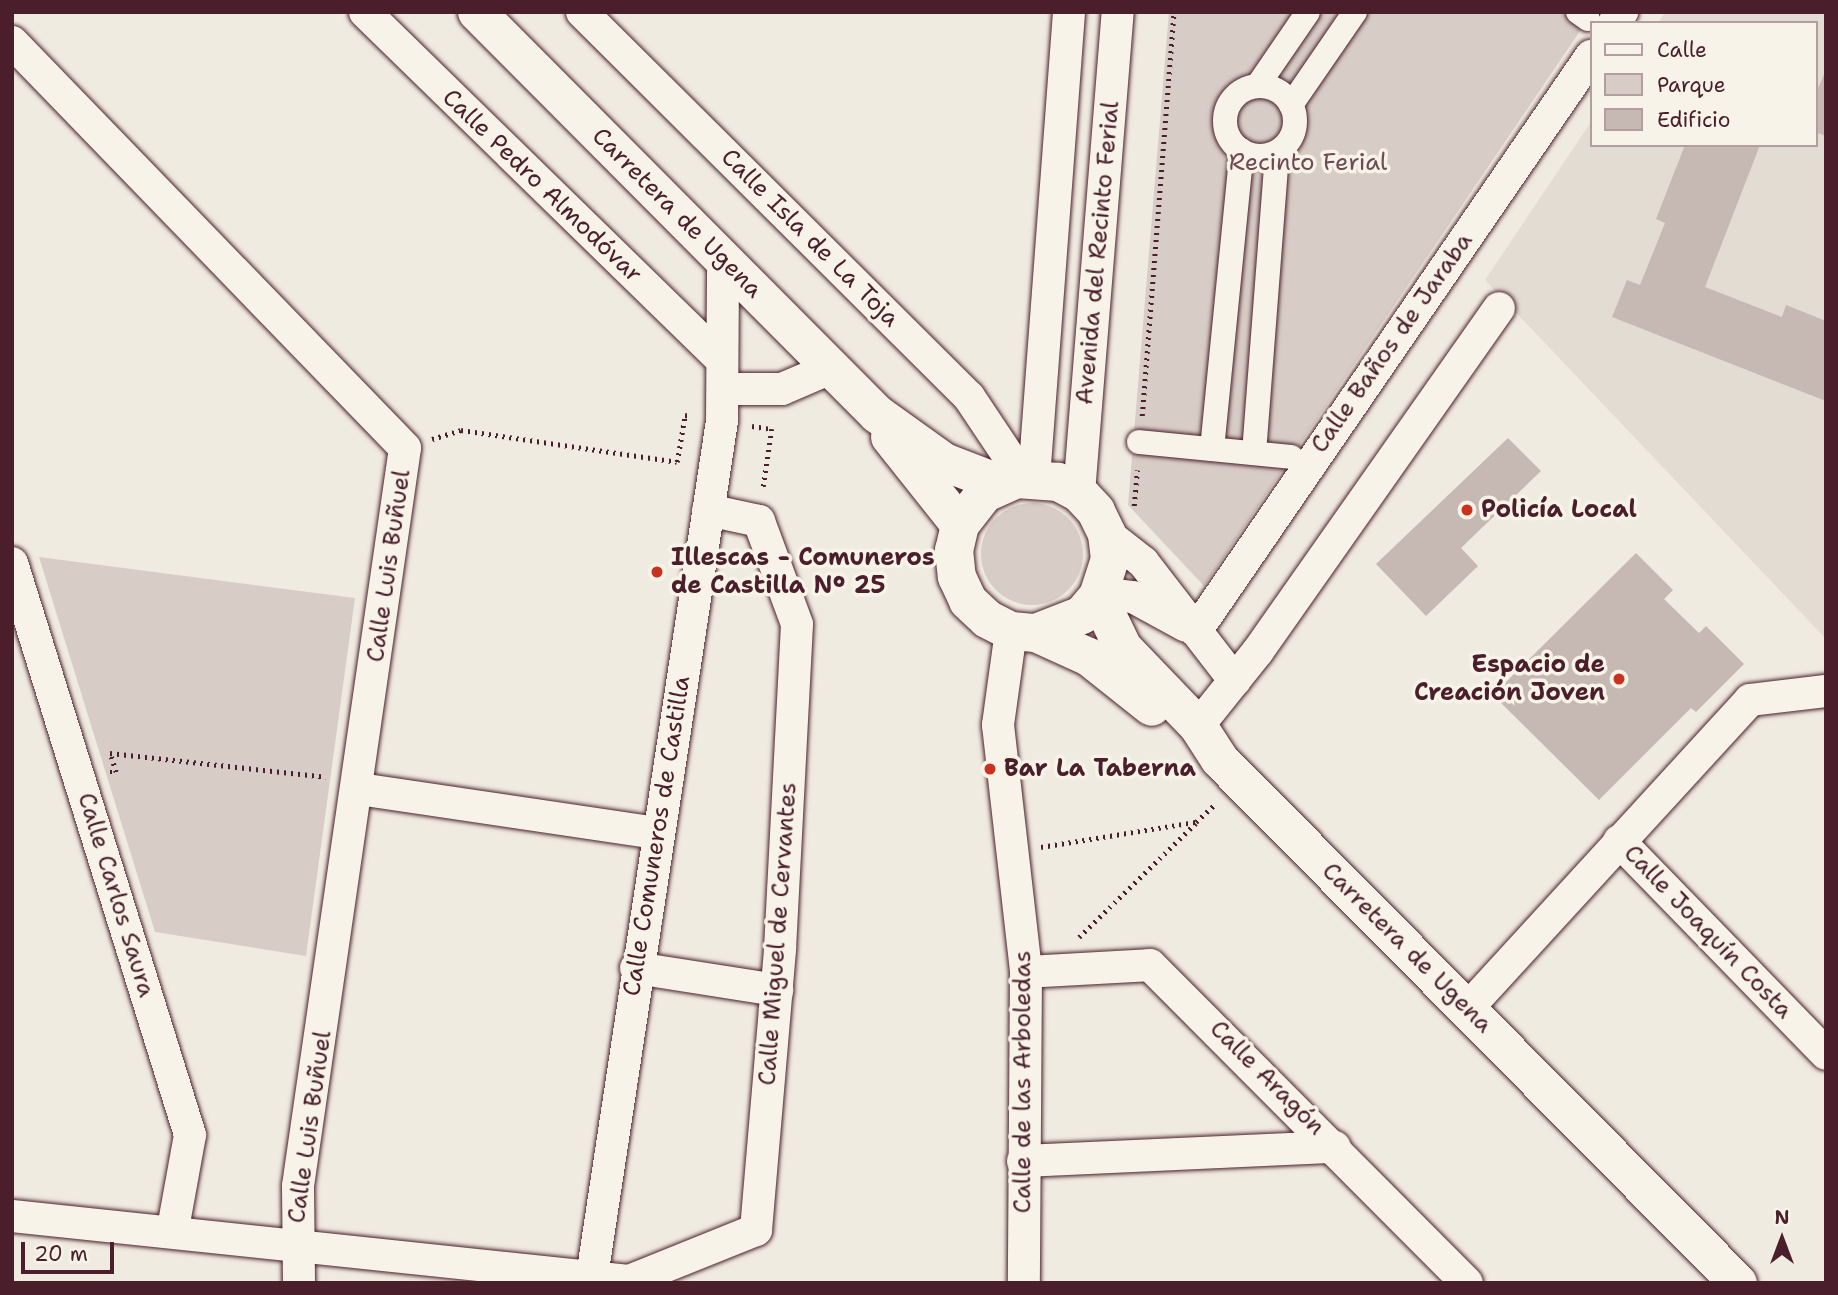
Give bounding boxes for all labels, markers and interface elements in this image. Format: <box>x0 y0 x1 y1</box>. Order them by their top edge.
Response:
legend <box>1590 21 1817 147</box>
text: Calle <box>1657 36 1707 64</box>
text: Parque <box>1657 71 1726 99</box>
street label: Calle Pedro Almodóvar <box>436 83 648 289</box>
street label: Avenida del Recinto Ferial <box>1070 100 1126 406</box>
text: Edificio <box>1657 106 1730 134</box>
street label: Carretera de Ugena <box>586 122 768 304</box>
street label: Calle Isla de La Toja <box>715 143 905 333</box>
park label: Recinto Ferial <box>1229 149 1387 177</box>
street label: Calle Baños de Jaraba <box>1305 227 1479 459</box>
street label: Calle Luis Buñuel <box>361 468 417 664</box>
place label: Policía Local <box>1481 496 1637 524</box>
marker: Policía Local <box>1459 502 1475 518</box>
place label: Illescas - Comuneros de Castilla Nº 25 <box>671 544 935 600</box>
marker: Illescas - Comuneros de Castilla Nº 25 <box>649 564 665 580</box>
place label: Espacio de Creación Joven <box>1414 651 1605 707</box>
marker: Espacio de Creación Joven <box>1611 671 1627 687</box>
street label: Calle Comuneros de Castilla <box>617 674 697 998</box>
place label: Bar La Taberna <box>1004 755 1196 783</box>
marker: Bar La Taberna <box>982 761 998 777</box>
street label: Calle Miguel de Cervantes <box>753 781 803 1087</box>
street label: Calle Carlos Saura <box>71 789 161 1001</box>
street label: Calle Joaquín Costa <box>1618 839 1798 1025</box>
street label: Carretera de Ugena <box>1316 857 1498 1039</box>
street label: Calle de las Arboledas <box>1009 951 1037 1213</box>
street label: Calle Aragón <box>1204 1015 1330 1141</box>
street label: Calle Luis Buñuel <box>282 1029 338 1225</box>
north arrow <box>1747 1204 1817 1274</box>
text: N <box>1774 1205 1790 1230</box>
scale bar <box>24 1228 117 1272</box>
text: 20 m <box>34 1240 88 1268</box>

